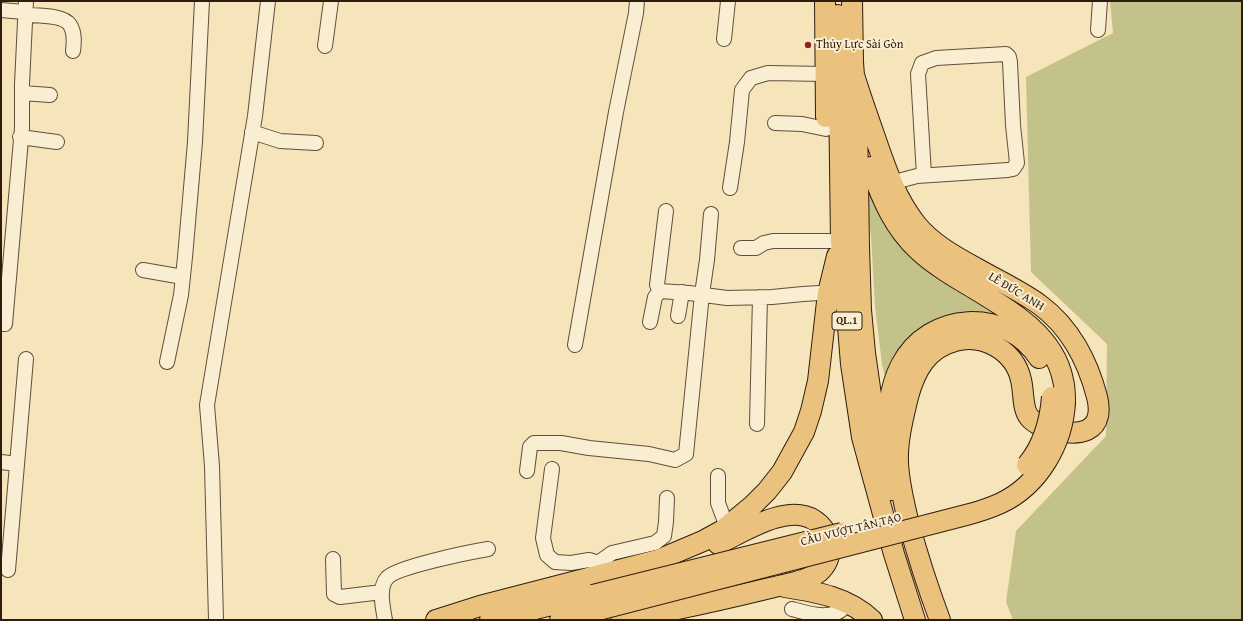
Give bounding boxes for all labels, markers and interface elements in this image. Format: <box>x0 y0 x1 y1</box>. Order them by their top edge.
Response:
place label: Thủy Lực Sài Gòn <box>816 38 903 52</box>
marker: Thủy Lực Sài Gòn <box>803 40 813 50</box>
street label: LÊ ĐỨC ANH <box>986 270 1046 314</box>
road number: QL.1 <box>832 312 862 330</box>
street label: CẦU VƯỢT TÂN TẠO <box>799 511 903 549</box>

